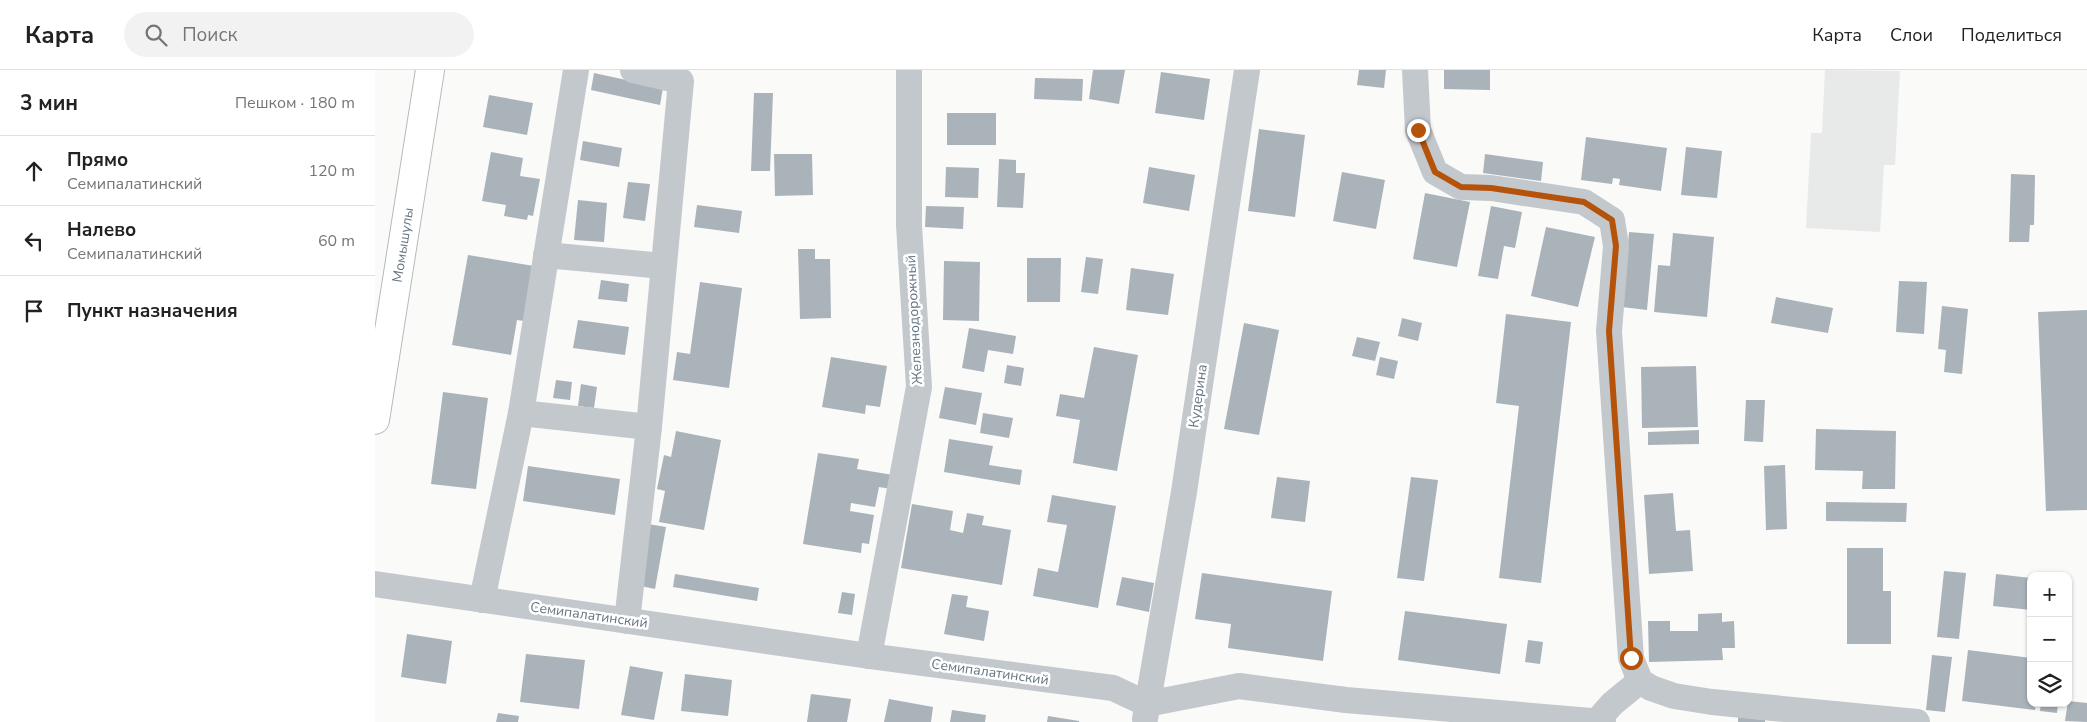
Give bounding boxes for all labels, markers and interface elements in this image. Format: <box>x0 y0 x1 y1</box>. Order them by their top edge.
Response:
search box <box>124 12 474 57</box>
text: Карта <box>25 19 94 51</box>
icon: search <box>142 21 170 49</box>
text: Поиск <box>182 22 237 48</box>
text: Карта <box>1812 23 1862 47</box>
text: Слои <box>1890 23 1933 47</box>
text: Поделиться <box>1961 23 2062 47</box>
text: 3 мин <box>20 89 78 117</box>
text: Пешком · 180 m <box>235 92 355 114</box>
route end <box>1407 119 1430 142</box>
text: Прямо <box>67 147 128 173</box>
icon: ahead <box>20 157 48 185</box>
text: 120 m <box>308 160 355 182</box>
text: Семипалатинский <box>67 173 202 195</box>
street label: Момышулы <box>388 206 418 284</box>
text: Налево <box>67 217 136 243</box>
icon: left <box>20 227 48 255</box>
text: 60 m <box>318 230 355 252</box>
text: Семипалатинский <box>67 243 202 265</box>
street label: Железнодорожный <box>901 255 927 385</box>
icon: arrive <box>20 297 48 325</box>
text: Пункт назначения <box>67 298 238 324</box>
street label: Кудерина <box>1184 363 1212 429</box>
map controls <box>2027 572 2072 707</box>
button: + <box>2027 572 2072 617</box>
street label: Семипалатинский <box>529 597 649 633</box>
button: − <box>2027 617 2072 662</box>
route start <box>1620 647 1643 670</box>
street label: Семипалатинский <box>930 654 1050 690</box>
button: layers <box>2027 662 2072 707</box>

